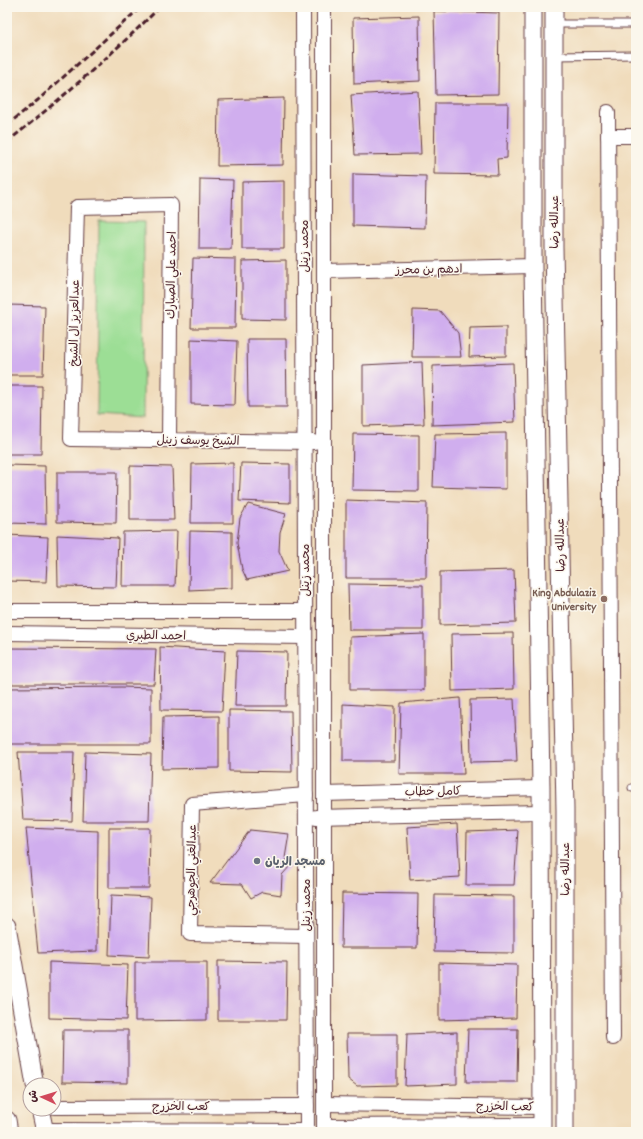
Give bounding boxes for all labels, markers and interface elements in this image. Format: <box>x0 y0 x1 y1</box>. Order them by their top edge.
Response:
street label: عبدالله رضا <box>547 195 564 249</box>
street label: محمد زينل <box>297 220 314 272</box>
street label: احمد علي الصبارك <box>163 231 183 319</box>
street label: ادهم بن محرز <box>394 261 463 280</box>
street label: عبدالعزيز ال الشيخ <box>66 279 85 367</box>
street label: الشيخ يوسف زينل <box>156 432 240 451</box>
street label: عبدالله رضا <box>553 518 570 572</box>
street label: محمد زينل <box>298 544 315 596</box>
place label: King Abdulaziz University <box>532 585 597 616</box>
marker: King Abdulaziz University <box>599 594 609 604</box>
street label: احمد الطبري <box>126 627 186 646</box>
street label: كامل خطاب <box>405 784 461 801</box>
street label: عبدالغني الجوهرجي <box>183 824 203 916</box>
street label: عبدالله رضا <box>558 842 575 896</box>
place label: مسجد الريان <box>265 854 325 871</box>
marker: مسجد الريان <box>252 856 262 866</box>
street label: محمد زينل <box>299 879 316 931</box>
north arrow <box>22 1077 62 1117</box>
text: ش <box>26 1090 42 1103</box>
street label: كعب الخزرج <box>476 1098 534 1117</box>
street label: كعب الخزرج <box>152 1099 210 1116</box>

